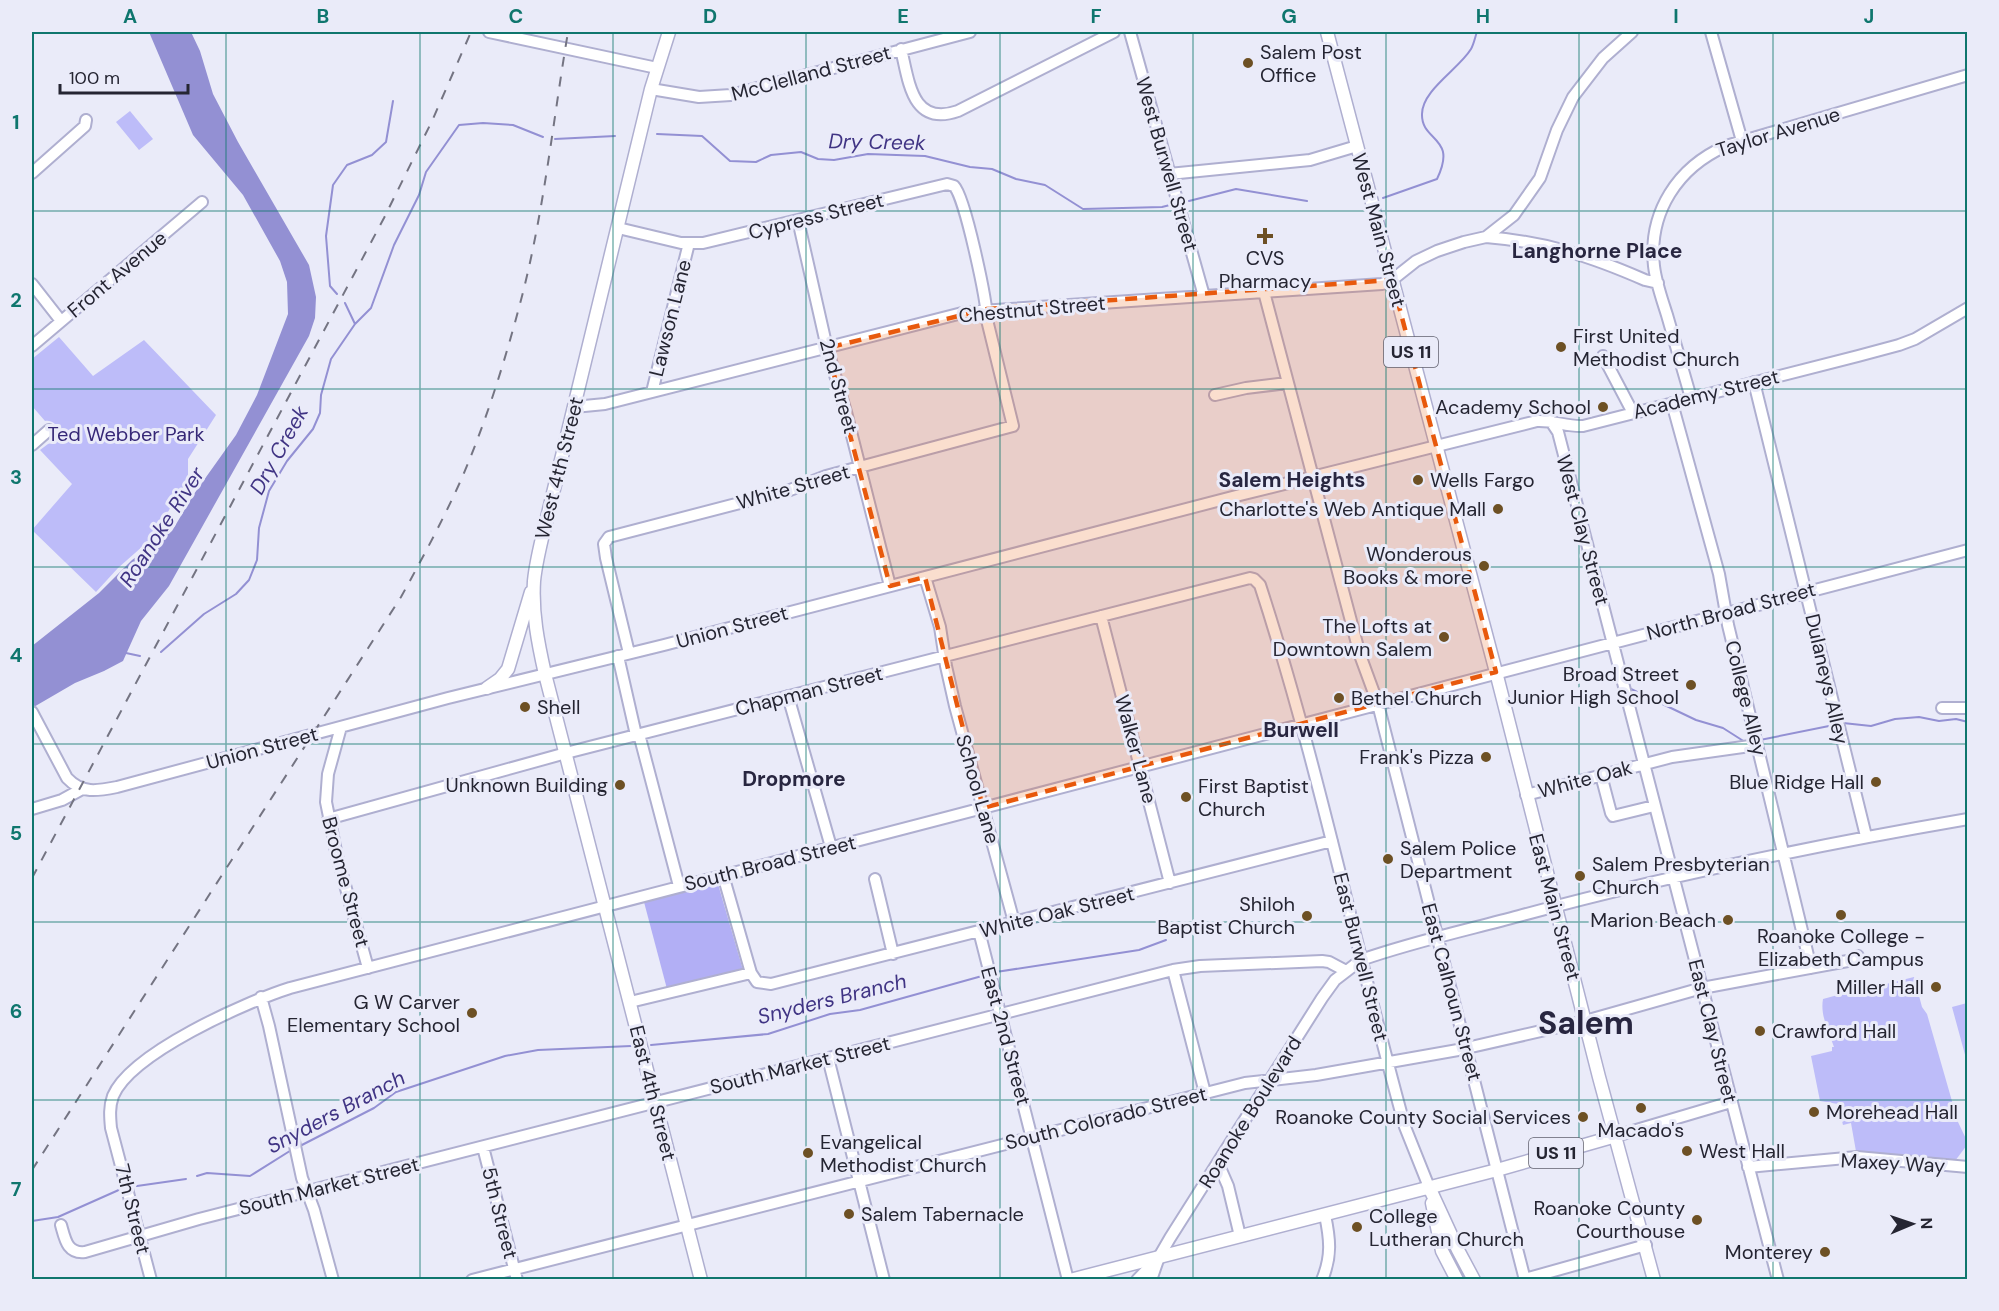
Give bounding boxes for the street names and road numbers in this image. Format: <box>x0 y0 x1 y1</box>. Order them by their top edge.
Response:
street label: McClelland Street <box>728 39 894 107</box>
street label: West Burwell Street <box>1130 74 1204 255</box>
street label: Taylor Avenue <box>1713 101 1843 163</box>
street label: West Main Street <box>1346 150 1412 310</box>
street label: Cypress Street <box>746 187 886 245</box>
street label: Front Avenue <box>62 225 172 323</box>
street label: Lawson Lane <box>643 257 697 379</box>
street label: Chestnut Street <box>957 290 1107 328</box>
street label: 2nd Street <box>814 336 864 437</box>
road number: US 11 <box>1384 337 1438 367</box>
street label: Academy Street <box>1630 363 1782 425</box>
street label: West 4th Street <box>529 394 589 542</box>
street label: West Clay Street <box>1550 452 1616 608</box>
street label: White Street <box>733 458 853 516</box>
street label: North Broad Street <box>1644 576 1819 646</box>
street label: Union Street <box>673 600 791 654</box>
street label: Dulaneys Alley <box>1799 611 1855 747</box>
street label: College Alley <box>1719 638 1773 758</box>
street label: Chapman Street <box>732 660 886 722</box>
street label: Walker Lane <box>1109 692 1163 806</box>
street label: Union Street <box>203 721 321 775</box>
street label: School Lane <box>950 731 1006 847</box>
street label: White Oak <box>1535 754 1635 804</box>
street label: Broome Street <box>316 814 376 950</box>
street label: South Broad Street <box>681 829 859 897</box>
street label: East Main Street <box>1523 831 1587 983</box>
street label: East Burwell Street <box>1327 870 1395 1044</box>
street label: White Oak Street <box>977 880 1137 944</box>
street label: East Calhoun Street <box>1416 900 1488 1084</box>
street label: East Clay Street <box>1683 956 1743 1106</box>
street label: East 2nd Street <box>975 964 1037 1108</box>
street label: East 4th Street <box>624 1023 682 1163</box>
street label: South Market Street <box>707 1030 893 1100</box>
street label: Roanoke Boulevard <box>1193 1031 1307 1193</box>
street label: South Colorado Street <box>1003 1080 1210 1156</box>
road number: US 11 <box>1529 1138 1583 1168</box>
street label: Maxey Way <box>1840 1147 1946 1179</box>
street label: South Market Street <box>236 1151 422 1221</box>
street label: 7th Street <box>109 1161 157 1257</box>
street label: 5th Street <box>476 1164 524 1262</box>

